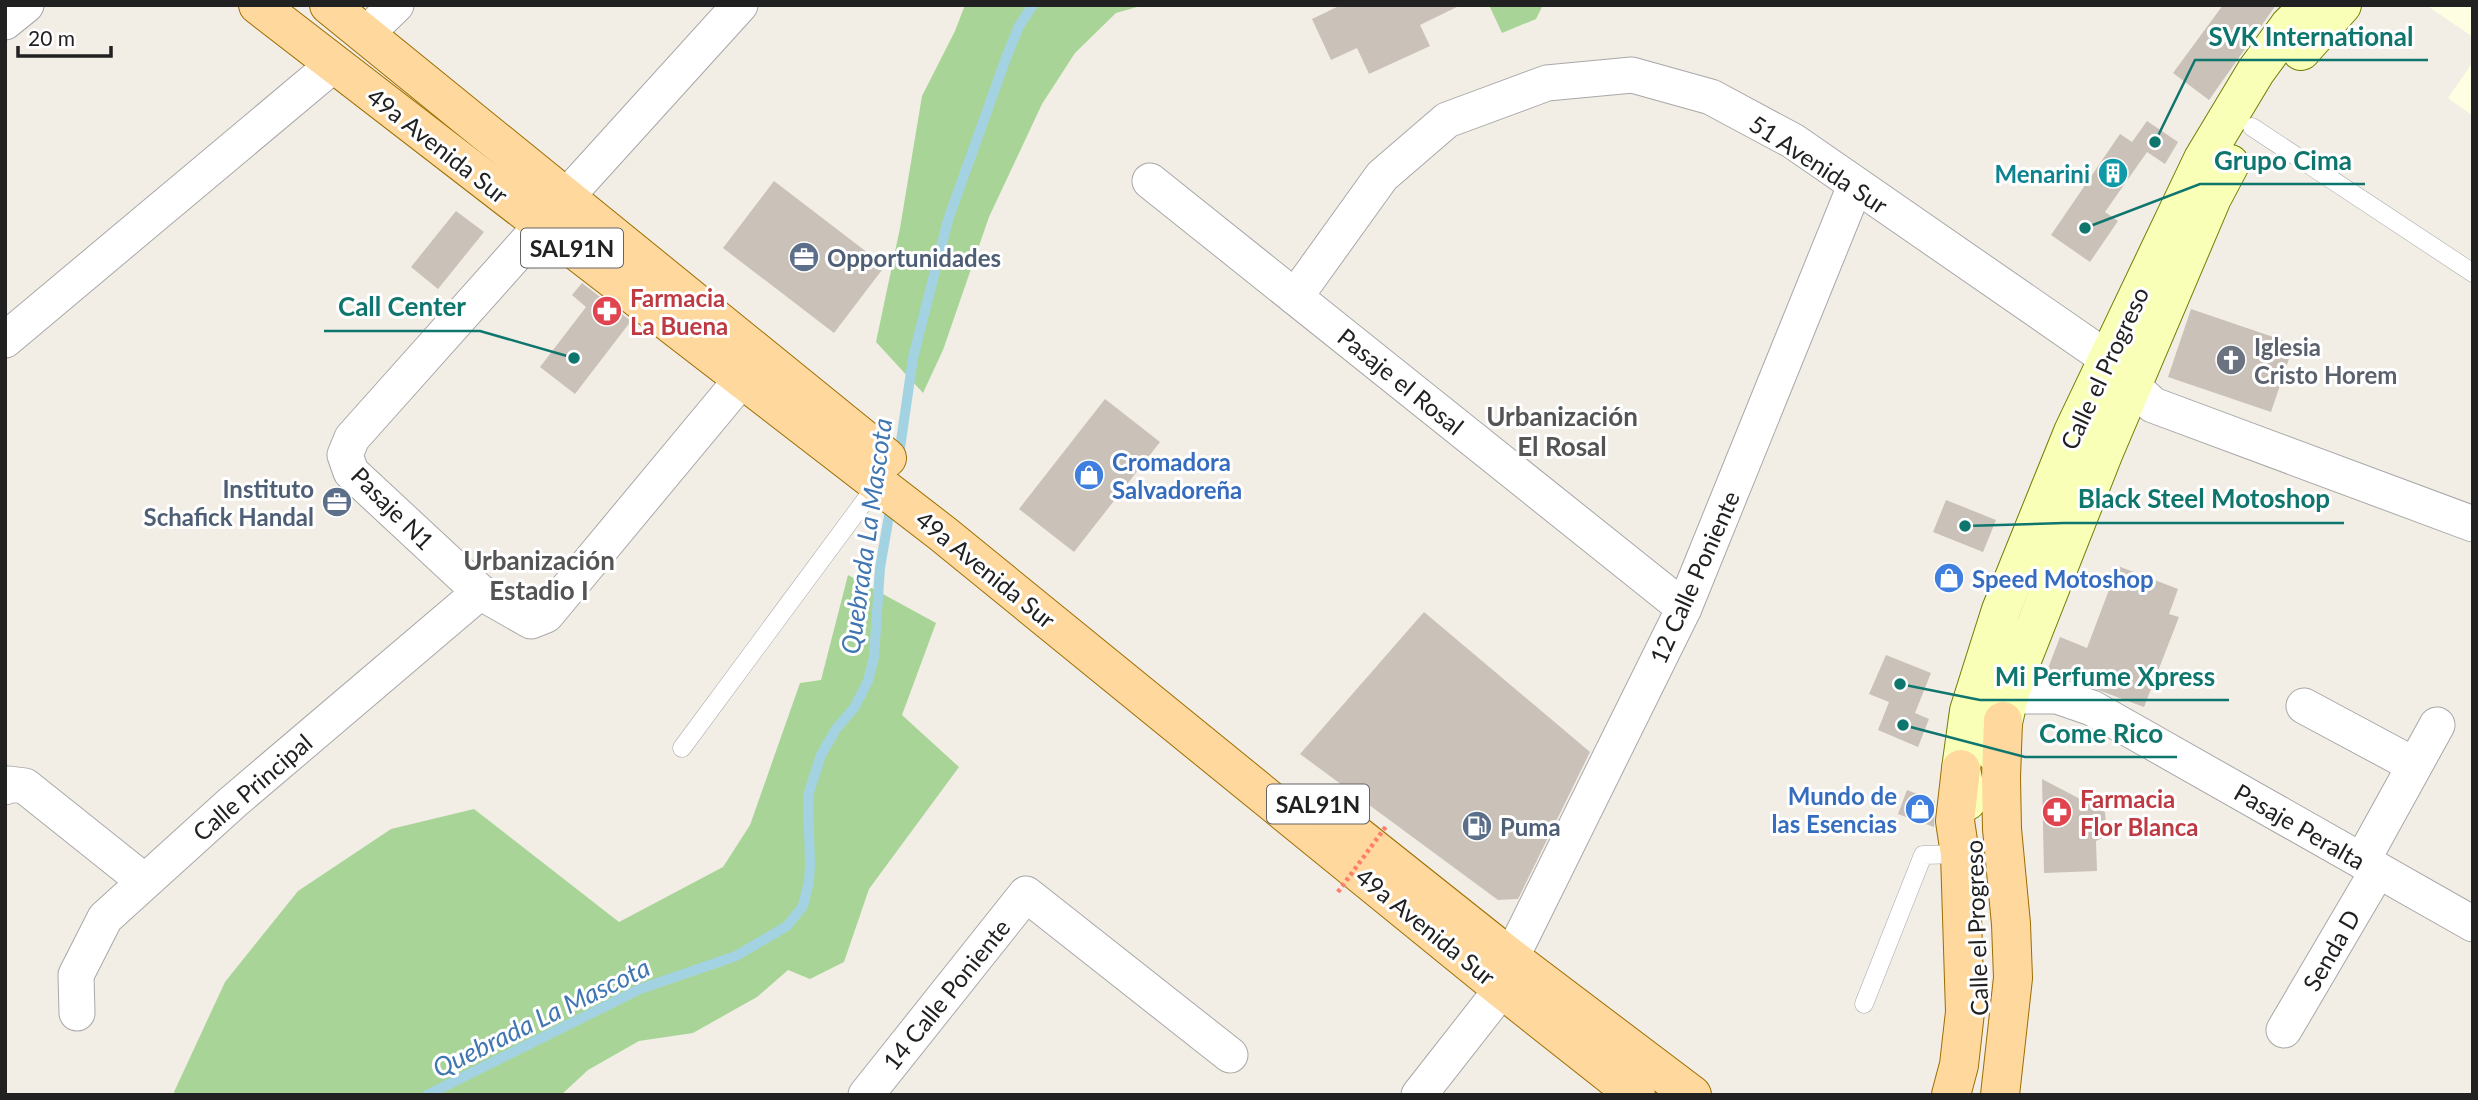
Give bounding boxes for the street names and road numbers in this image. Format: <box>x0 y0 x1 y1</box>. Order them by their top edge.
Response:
street label: 49a Avenida Sur <box>362 81 514 209</box>
street label: 51 Avenida Sur <box>1745 109 1894 220</box>
road number: SAL91N <box>521 229 623 268</box>
street label: Calle el Progreso <box>2054 282 2154 454</box>
street label: Pasaje el Rosal <box>1332 322 1470 440</box>
street label: Pasaje N1 <box>346 461 440 555</box>
street label: 12 Calle Poniente <box>1643 486 1745 668</box>
street label: 49a Avenida Sur <box>911 504 1062 634</box>
street label: Calle Principal <box>186 727 318 847</box>
street label: Pasaje Peralta <box>2230 777 2370 875</box>
road number: SAL91N <box>1267 784 1369 824</box>
street label: Calle el Progreso <box>1958 840 1994 1016</box>
street label: 49a Avenida Sur <box>1351 861 1502 991</box>
street label: Senda D <box>2296 904 2366 996</box>
street label: 14 Calle Poniente <box>876 913 1016 1075</box>

